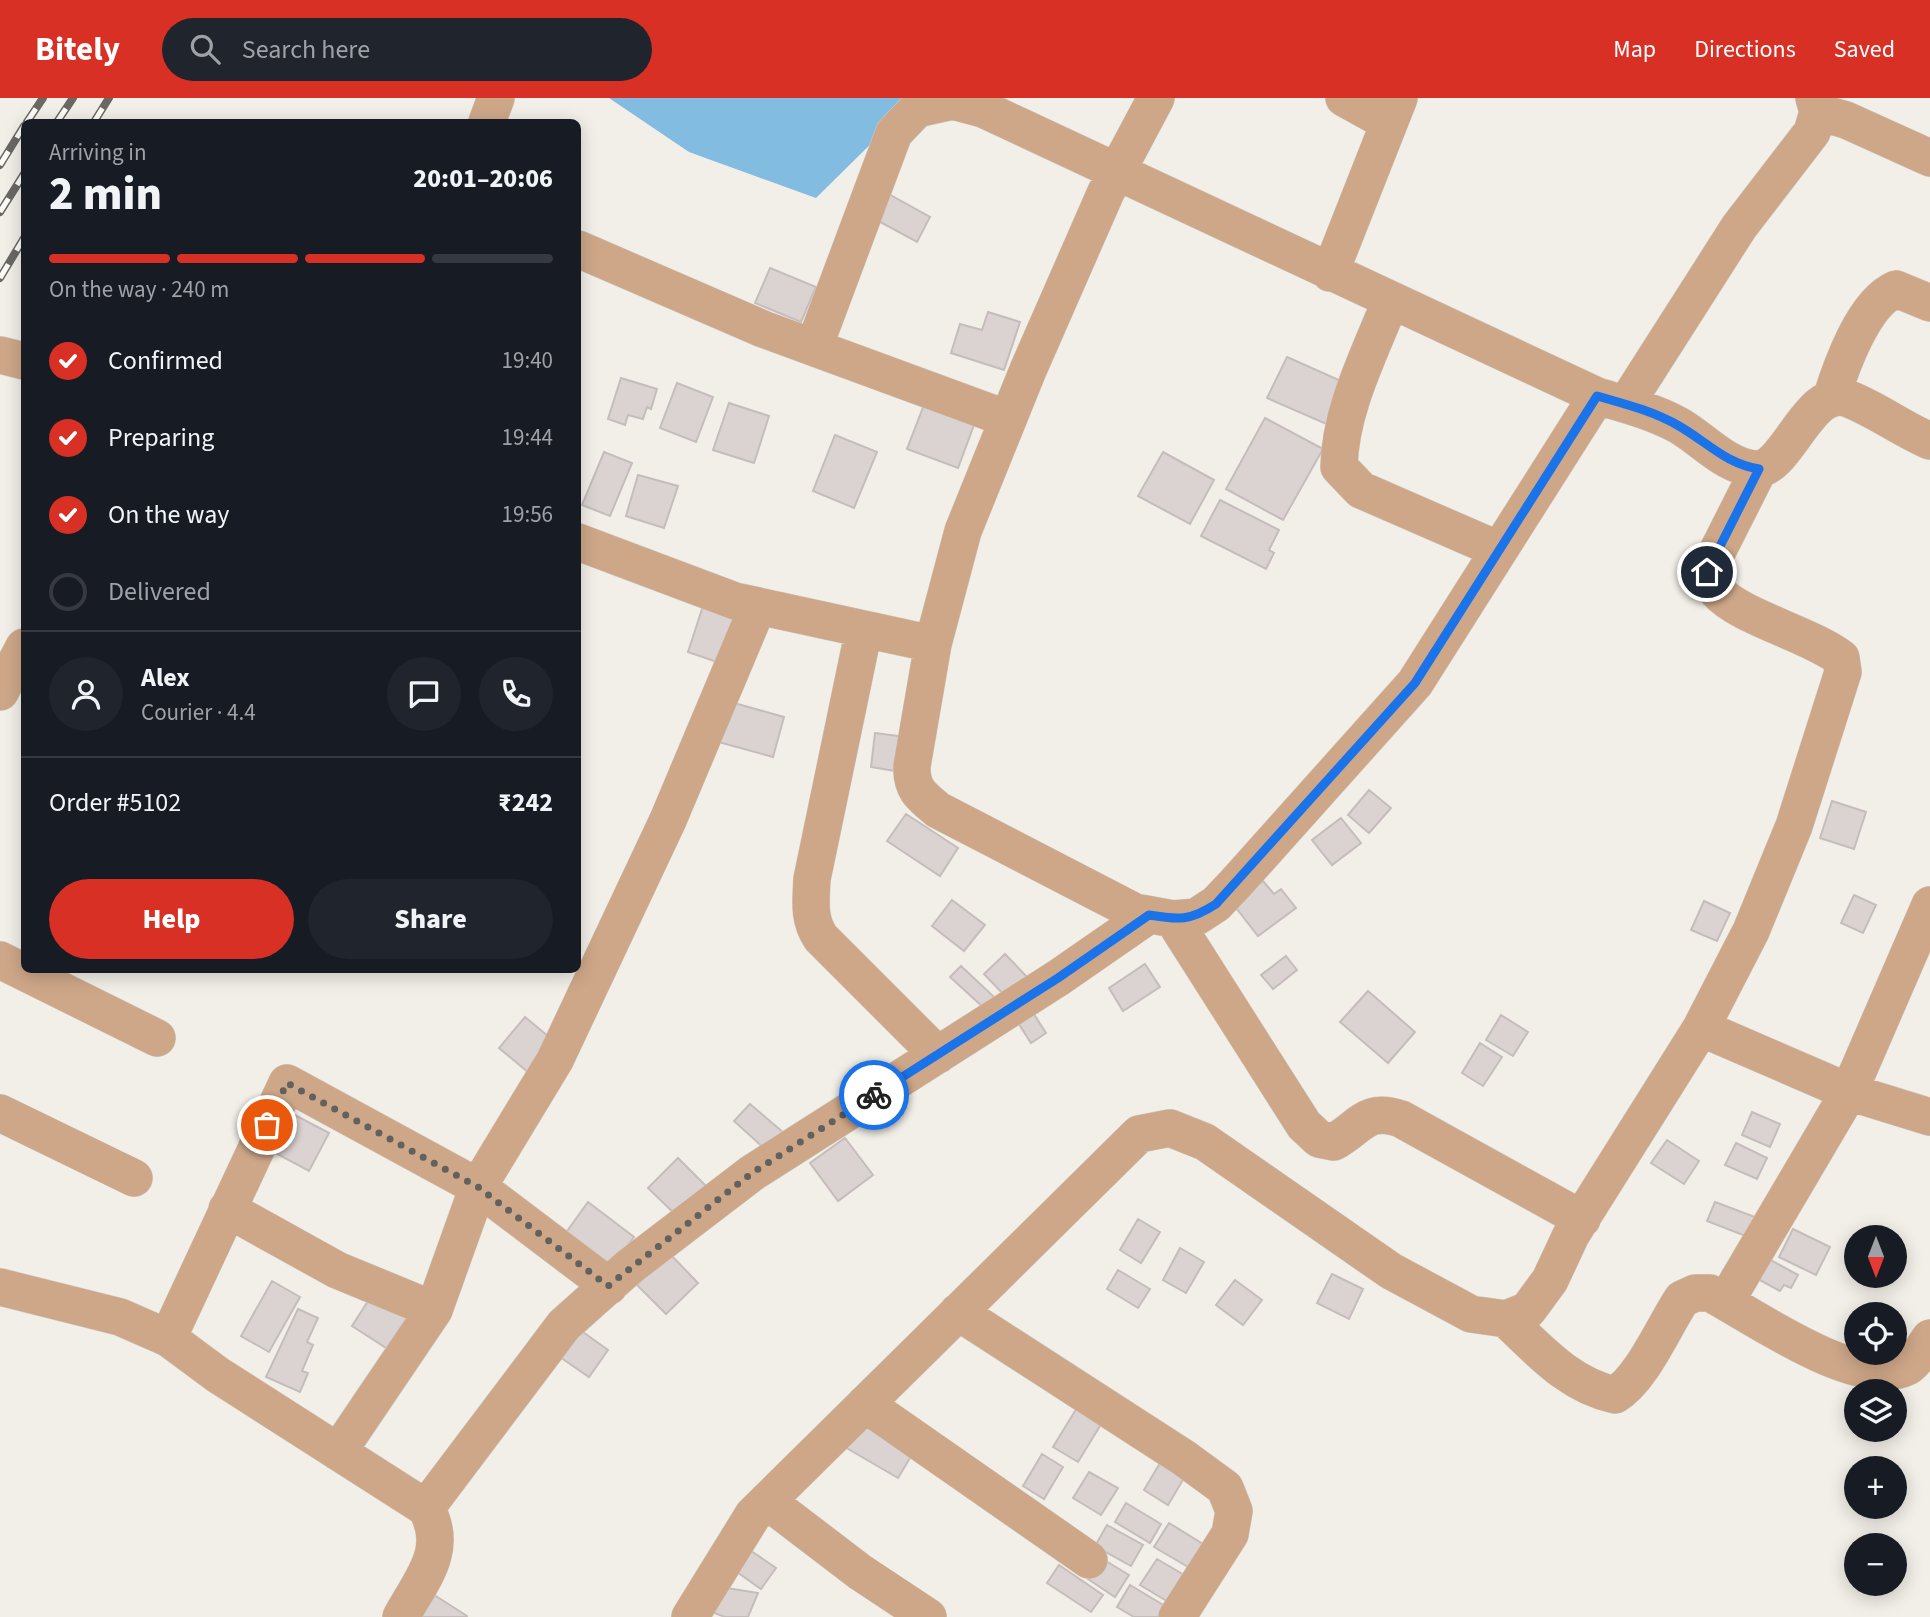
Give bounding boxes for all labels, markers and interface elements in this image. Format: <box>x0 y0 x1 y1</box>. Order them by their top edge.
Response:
search box <box>162 18 652 81</box>
text: Bitely <box>35 26 120 73</box>
icon: search <box>186 30 224 68</box>
text: Search here <box>242 31 370 68</box>
text: Map <box>1613 32 1656 67</box>
text: Directions <box>1694 32 1796 67</box>
text: Saved <box>1834 32 1895 67</box>
text: Arriving in <box>49 136 147 169</box>
text: 20:01–20:06 <box>413 160 553 197</box>
text: 2 min <box>49 162 162 227</box>
text: On the way · 240 m <box>49 273 229 306</box>
icon: check <box>49 342 87 380</box>
text: Confirmed <box>108 342 223 379</box>
text: 19:40 <box>502 344 553 377</box>
icon: check <box>49 419 87 457</box>
text: Preparing <box>108 419 214 456</box>
text: 19:44 <box>502 421 553 454</box>
icon: check <box>49 496 87 534</box>
text: On the way <box>108 496 229 533</box>
text: 19:56 <box>502 498 553 531</box>
pin <box>1677 542 1737 602</box>
icon: home <box>1688 553 1726 591</box>
text: Delivered <box>108 573 211 610</box>
button: person <box>49 657 123 731</box>
button: chat <box>387 657 461 731</box>
button: phone <box>479 657 553 731</box>
text: Alex <box>141 659 190 696</box>
text: Courier · 4.4 <box>141 696 256 729</box>
text: Order #5102 <box>49 784 181 821</box>
text: ₹242 <box>498 784 553 821</box>
button: Help <box>49 879 294 959</box>
button: Share <box>308 879 553 959</box>
courier <box>839 1060 909 1130</box>
icon: bike <box>855 1076 893 1114</box>
pin <box>237 1095 297 1155</box>
icon: bag <box>248 1106 286 1144</box>
north arrow <box>1844 1225 1908 1288</box>
map controls <box>1844 1225 1907 1596</box>
button: locate <box>1844 1302 1907 1365</box>
button: layers <box>1844 1379 1907 1442</box>
button: + <box>1844 1456 1907 1519</box>
button: − <box>1844 1533 1907 1596</box>

